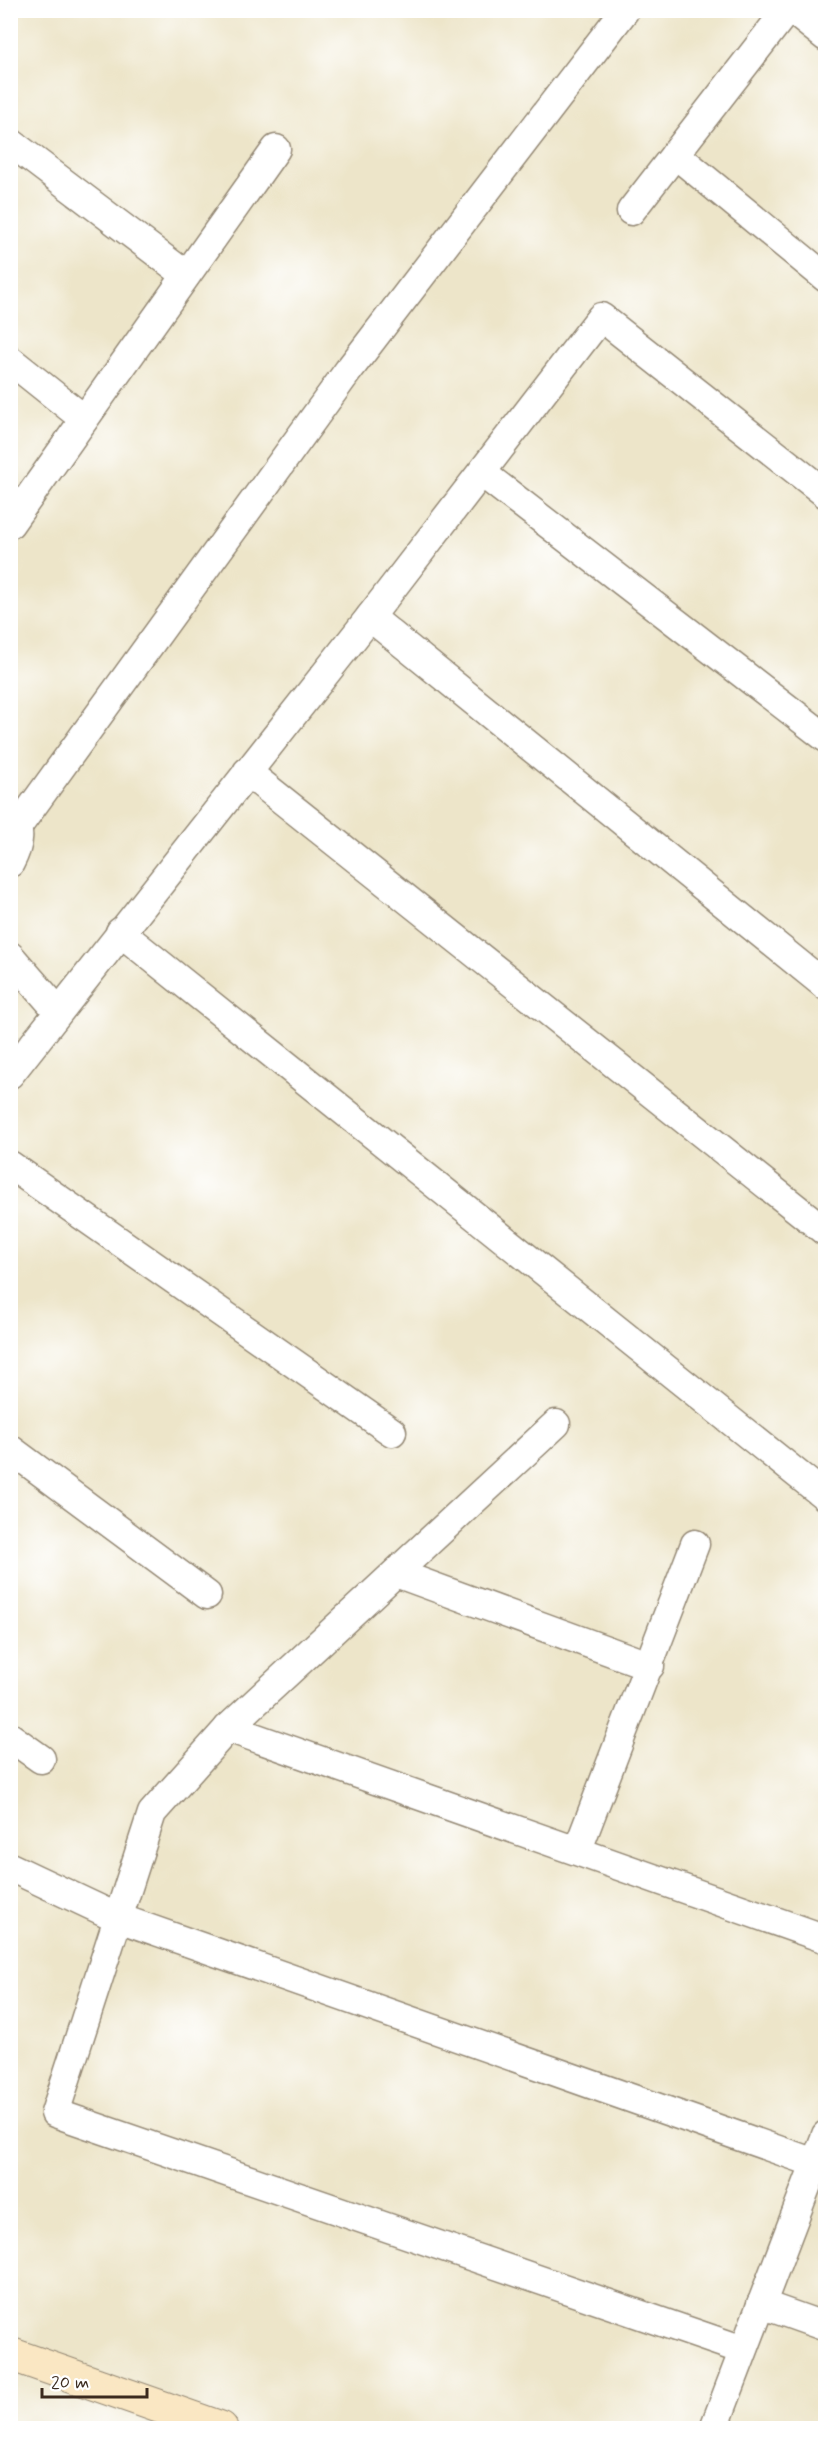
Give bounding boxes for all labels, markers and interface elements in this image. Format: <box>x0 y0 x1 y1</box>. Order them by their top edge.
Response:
scale bar <box>42 2361 147 2399</box>
text: 20 m <box>51 2371 89 2395</box>

